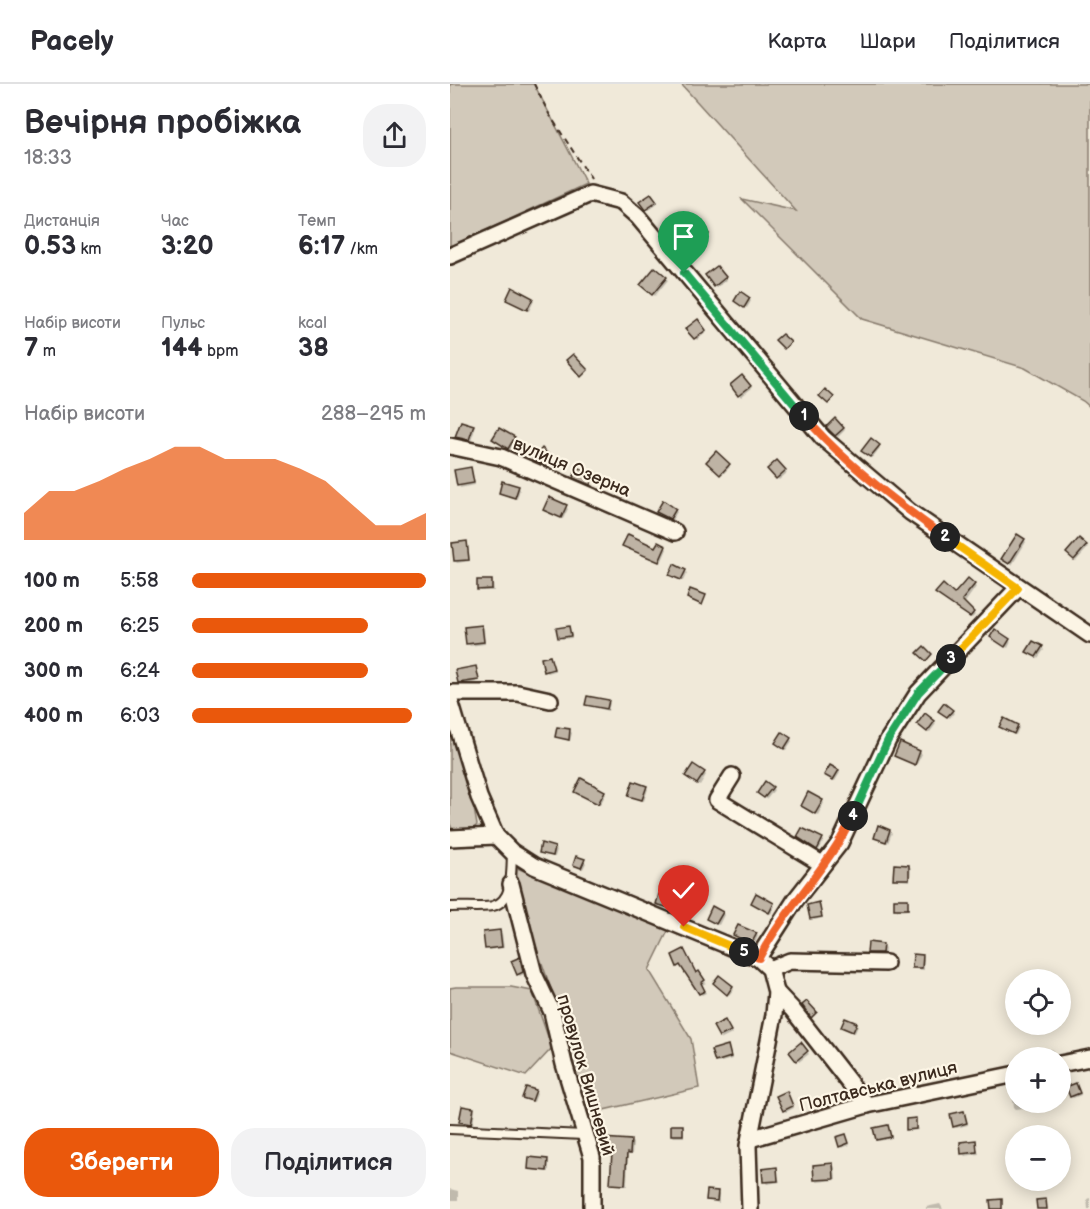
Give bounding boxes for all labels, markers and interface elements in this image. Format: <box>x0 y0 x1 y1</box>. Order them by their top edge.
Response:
text: Pacely <box>30 25 114 58</box>
text: Карта <box>767 29 827 54</box>
text: Шари <box>860 29 916 54</box>
text: Поділитися <box>949 29 1060 54</box>
text: Вечірня пробіжка <box>24 103 301 143</box>
button: share <box>363 104 426 167</box>
text: 18:33 <box>24 146 72 170</box>
pin <box>658 211 709 273</box>
text: Дистанція <box>24 212 100 231</box>
text: Час <box>161 212 189 231</box>
text: Темп <box>298 212 336 231</box>
icon: arrive <box>667 220 700 253</box>
text: 0.53 <box>24 231 76 262</box>
text: 3:20 <box>161 231 214 262</box>
text: 6:17 <box>298 231 345 262</box>
text: km <box>76 240 102 259</box>
text: /km <box>345 240 378 259</box>
text: Набір висоти <box>24 314 121 333</box>
text: Пульс <box>161 314 205 333</box>
text: kcal <box>298 314 327 333</box>
text: 7 <box>24 333 38 364</box>
text: 144 <box>161 333 203 364</box>
text: 38 <box>298 333 329 364</box>
text: m <box>38 342 56 361</box>
text: bpm <box>203 342 238 361</box>
pin: 1 <box>789 401 819 431</box>
text: Набір висоти <box>24 402 145 426</box>
text: 288–295 m <box>321 402 426 426</box>
text: 1 <box>801 406 807 425</box>
street label: вулиця Озерна <box>510 433 634 502</box>
pin: 2 <box>930 522 960 552</box>
text: 2 <box>940 527 950 546</box>
text: 100 m <box>24 569 80 593</box>
text: 5:58 <box>120 569 159 593</box>
text: 200 m <box>24 614 83 638</box>
text: 6:25 <box>120 614 160 638</box>
pin: 3 <box>936 644 966 674</box>
text: 3 <box>946 649 956 668</box>
text: 300 m <box>24 659 83 683</box>
text: 6:24 <box>120 659 160 683</box>
text: 400 m <box>24 704 83 728</box>
text: 6:03 <box>120 704 160 728</box>
pin: 4 <box>838 801 868 831</box>
text: 4 <box>848 806 858 825</box>
pin <box>658 865 709 927</box>
icon: check <box>667 874 700 907</box>
pin: 5 <box>729 937 759 967</box>
text: 5 <box>739 942 749 961</box>
map controls <box>1005 969 1071 1191</box>
button: locate <box>1005 969 1071 1035</box>
street label: провулок Вишневий <box>552 992 619 1158</box>
button: + <box>1005 1047 1071 1113</box>
street label: Полтавська вулиця <box>797 1057 959 1116</box>
button: − <box>1005 1125 1071 1191</box>
button: Зберегти <box>24 1128 219 1197</box>
button: Поділитися <box>231 1128 426 1197</box>

